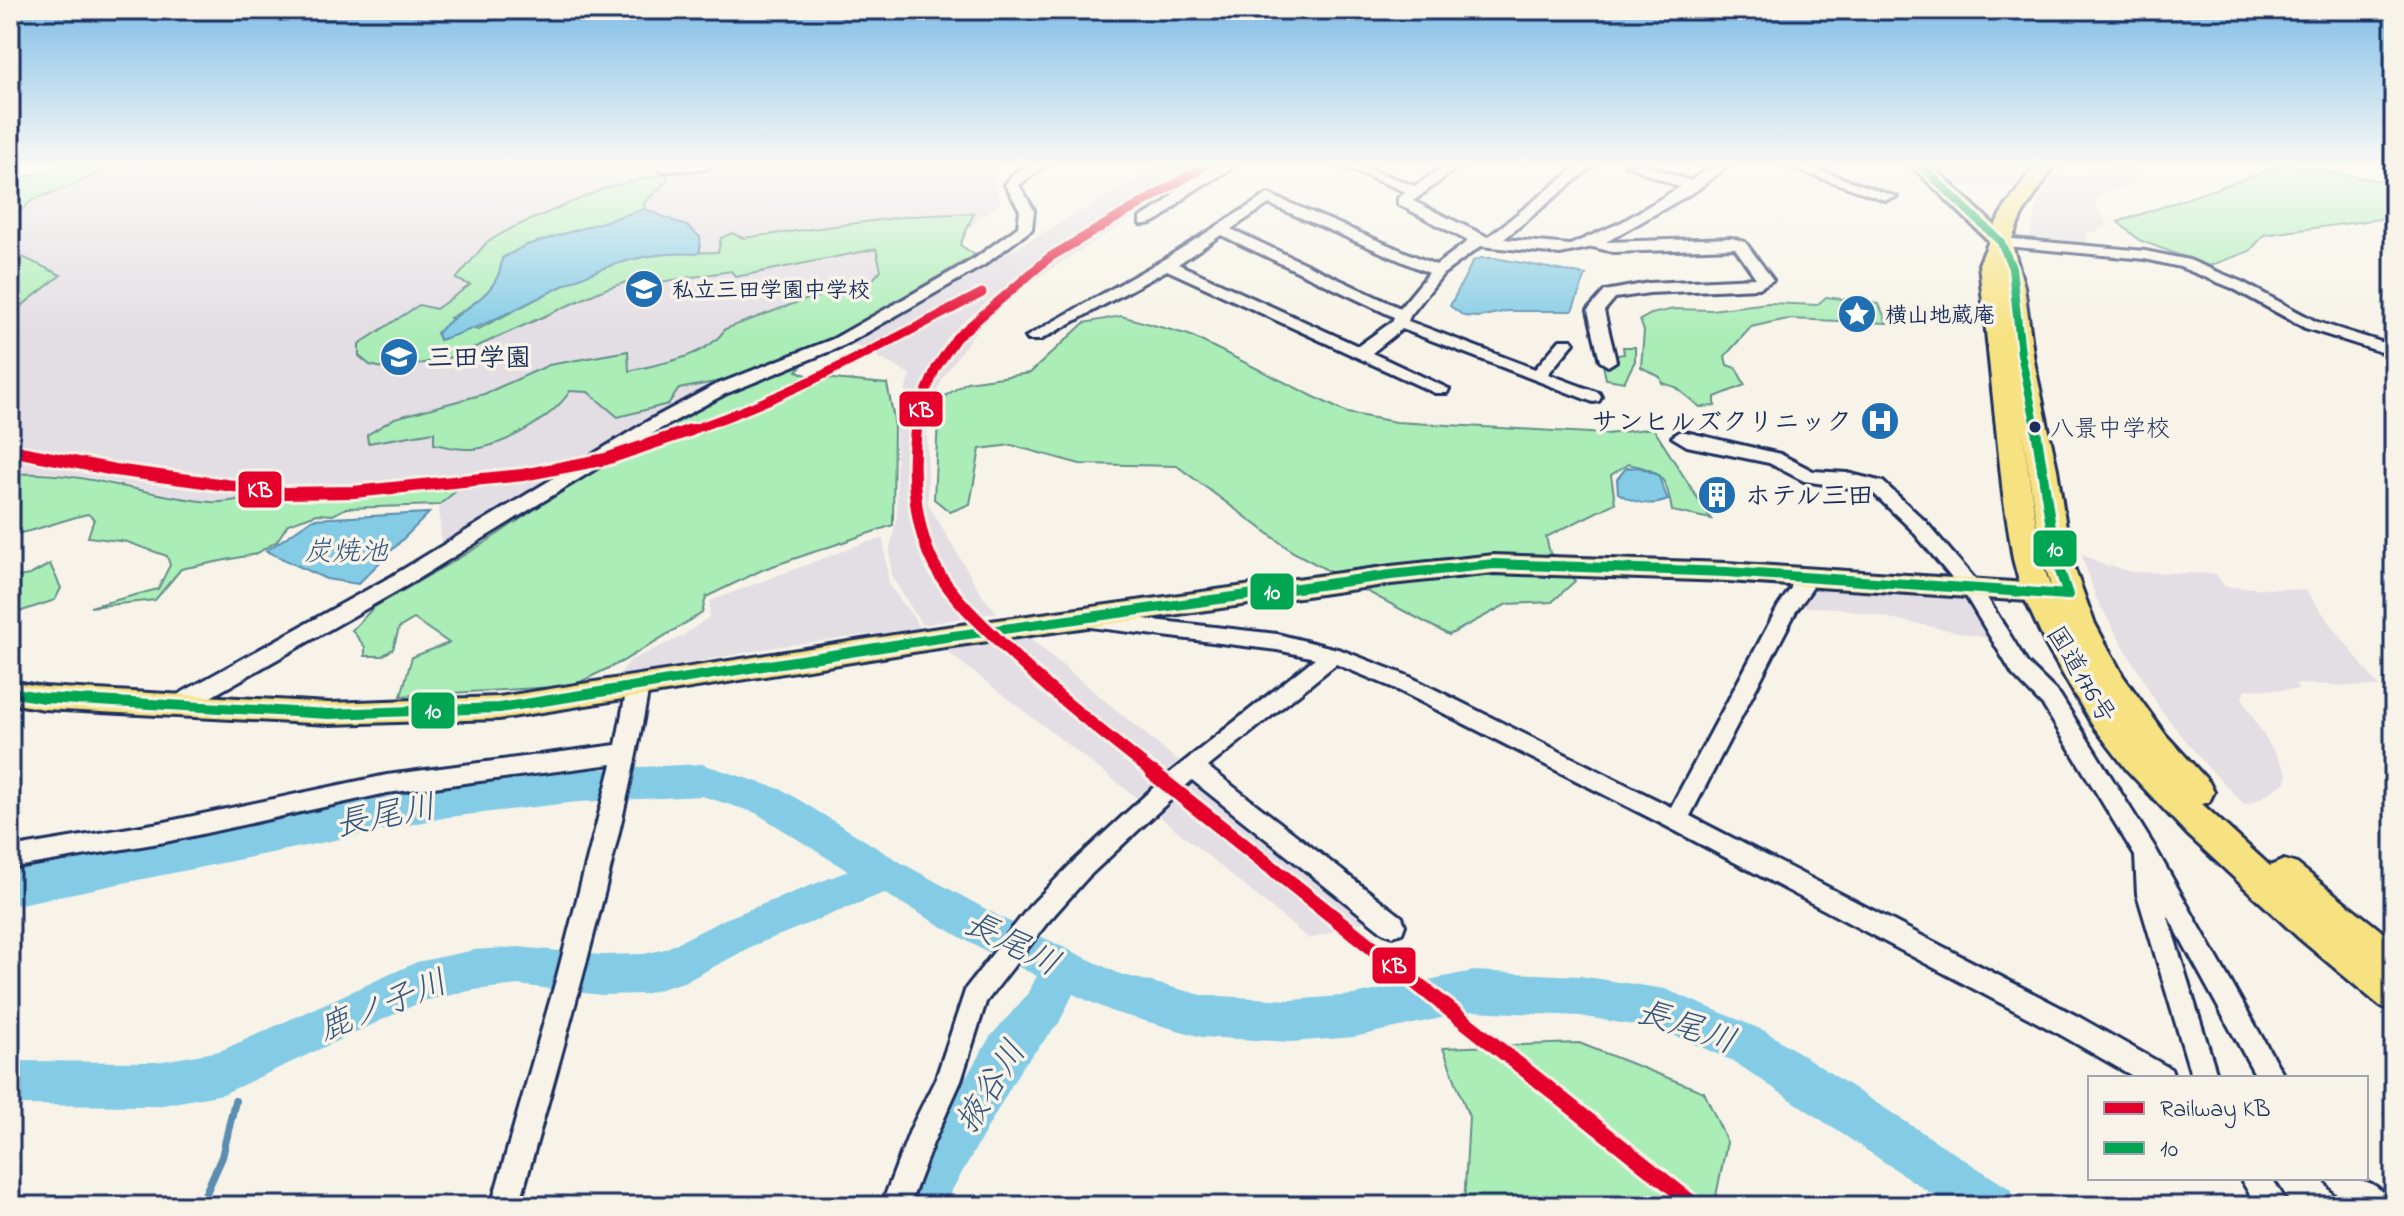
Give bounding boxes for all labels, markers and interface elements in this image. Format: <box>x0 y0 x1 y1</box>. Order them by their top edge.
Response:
school or university icon: 私立三田学園中学校 <box>623 268 665 310</box>
place label: 私立三田学園中学校 <box>672 276 870 308</box>
place icon: 横山地蔵庵 <box>1836 293 1878 335</box>
place label: 横山地蔵庵 <box>1885 301 1995 333</box>
school or university icon: 三田学園 <box>378 336 420 378</box>
place label: 三田学園 <box>427 341 531 379</box>
line badge: KB <box>898 390 944 428</box>
text: KB <box>908 396 934 428</box>
hospital icon: サンヒルズクリニック <box>1859 400 1901 442</box>
place label: サンヒルズクリニック <box>1591 405 1852 443</box>
place label: 八景中学校 <box>2050 413 2170 448</box>
marker: 八景中学校 <box>2027 419 2043 435</box>
line badge: KB <box>237 470 283 509</box>
building icon: ホテル三田 <box>1696 474 1738 516</box>
text: KB <box>247 476 273 508</box>
place label: ホテル三田 <box>1745 479 1873 517</box>
line badge: 10 <box>2032 529 2078 568</box>
water label: 炭焼池 <box>304 533 389 574</box>
text: 10 <box>2047 535 2064 567</box>
line badge: 10 <box>1249 572 1295 611</box>
text: 10 <box>1264 578 1281 610</box>
street label: 国道176号 <box>2035 619 2124 732</box>
line badge: 10 <box>410 691 456 730</box>
text: 10 <box>425 697 442 729</box>
water label: 長尾川 <box>331 784 441 852</box>
water label: 長尾川 <box>954 900 1068 991</box>
line badge: KB <box>1371 946 1417 985</box>
text: KB <box>1381 952 1407 984</box>
water label: 鹿ノ子川 <box>311 959 456 1056</box>
water label: 長尾川 <box>1629 989 1742 1069</box>
water label: 掖谷川 <box>944 1032 1041 1145</box>
legend <box>2088 1076 2368 1180</box>
text: Railway KB <box>2160 1093 2270 1129</box>
text: 10 <box>2160 1133 2178 1168</box>

